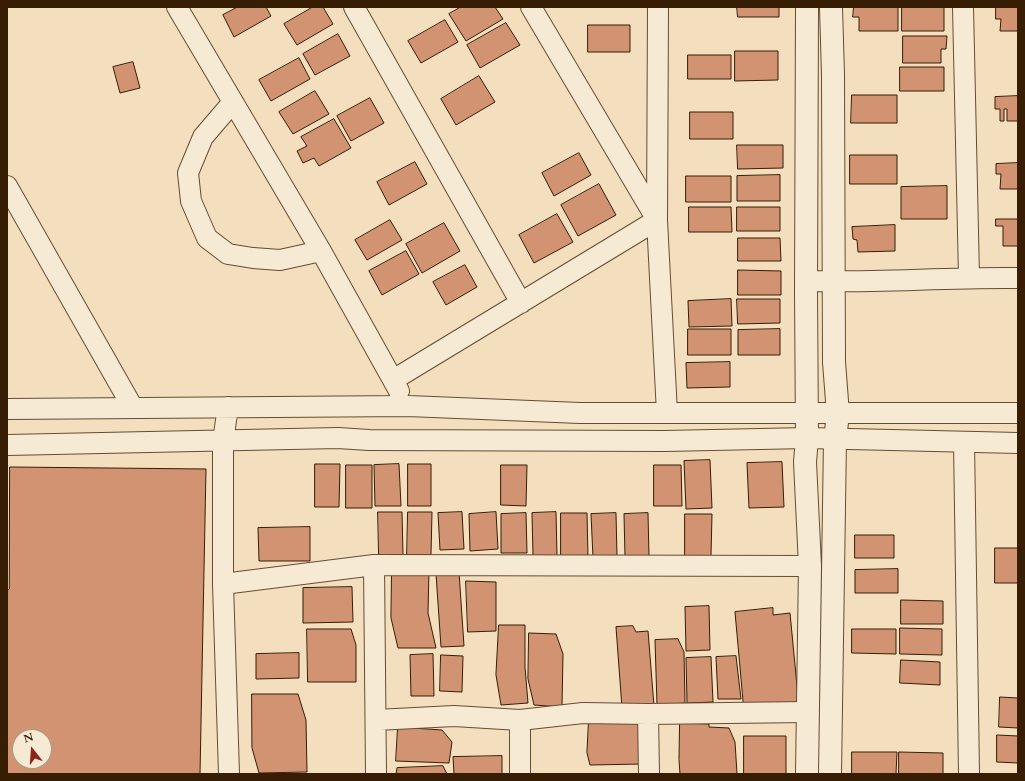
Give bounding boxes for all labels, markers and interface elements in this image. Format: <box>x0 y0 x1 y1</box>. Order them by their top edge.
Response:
north arrow <box>12 729 52 769</box>
text: N <box>22 729 35 747</box>

